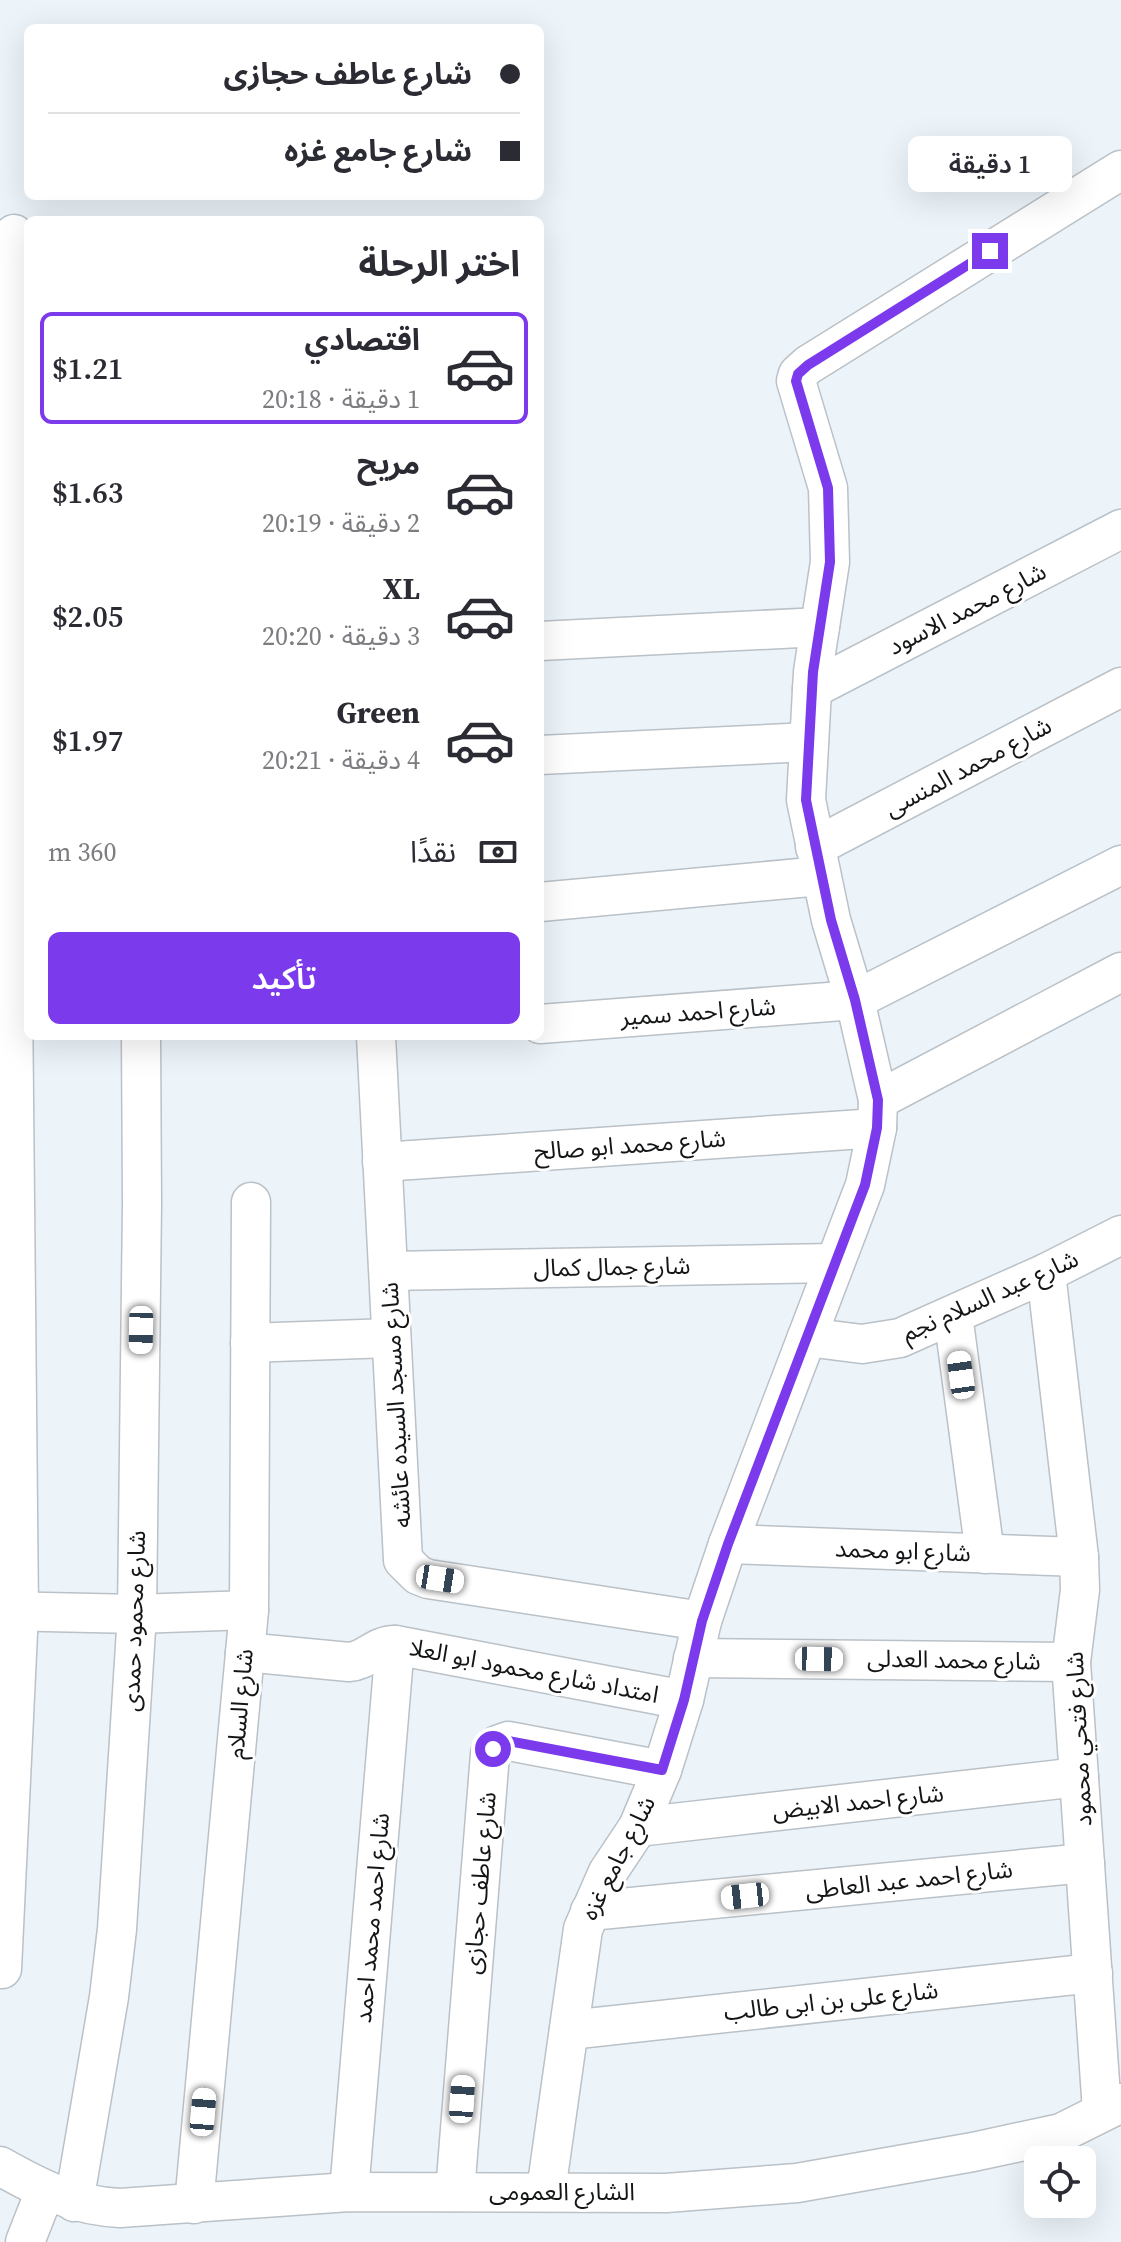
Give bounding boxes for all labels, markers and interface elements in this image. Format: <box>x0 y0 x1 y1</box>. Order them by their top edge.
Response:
text: شارع عاطف حجازى <box>224 53 472 94</box>
text: شارع جامع غزه <box>284 130 472 171</box>
callout: 1 دقيقة <box>908 135 1072 191</box>
text: 1 دقيقة <box>949 146 1031 182</box>
route end <box>972 233 1008 269</box>
text: اختر الرحلة <box>359 239 520 288</box>
text: اقتصادي <box>305 319 420 360</box>
icon: car <box>444 332 516 404</box>
text: $1.21 <box>52 348 123 389</box>
text: 1 دقيقة · 20:18 <box>262 381 420 417</box>
text: مريح <box>357 443 420 484</box>
icon: car <box>444 456 516 528</box>
text: $1.63 <box>52 472 123 513</box>
text: 2 دقيقة · 20:19 <box>262 505 420 541</box>
street label: شارع محمد الاسود <box>882 554 1052 664</box>
text: XL <box>383 568 420 609</box>
icon: car <box>444 580 516 652</box>
text: $2.05 <box>52 596 123 637</box>
text: 3 دقيقة · 20:20 <box>262 618 420 654</box>
text: Green <box>337 692 420 733</box>
icon: car <box>444 704 516 776</box>
street label: شارع محمد المنسى <box>879 709 1057 825</box>
text: $1.97 <box>52 720 123 761</box>
text: 4 دقيقة · 20:21 <box>262 742 420 778</box>
icon: cash <box>476 830 520 874</box>
text: نقدًا <box>410 831 456 872</box>
text: 360 m <box>48 834 117 870</box>
button: تأكيد <box>48 932 520 1024</box>
street label: شارع احمد سمير <box>618 990 777 1034</box>
street label: شارع محمد ابو صالح <box>533 1121 727 1169</box>
street label: شارع عبد السلام نجم <box>896 1242 1084 1351</box>
street label: شارع جمال كمال <box>533 1249 691 1285</box>
street label: شارع مسجد السيده عائشه <box>373 1281 419 1529</box>
car <box>129 1306 153 1354</box>
car <box>946 1350 976 1400</box>
street label: شارع محمود حمدى <box>114 1530 154 1712</box>
street label: شارع ابو محمد <box>834 1532 972 1570</box>
car <box>414 1563 466 1595</box>
street label: امتداد شارع محمود ابو العلا <box>406 1630 662 1712</box>
street label: شارع محمد العدلى <box>867 1641 1041 1679</box>
street label: شارع السلام <box>218 1647 263 1761</box>
car <box>795 1647 843 1671</box>
street label: شارع فتحي محمود <box>1057 1651 1102 1827</box>
route start <box>475 1731 511 1767</box>
street label: شارع احمد الابيض <box>771 1776 945 1828</box>
street label: شارع عاطف حجازى <box>455 1790 505 1976</box>
street label: شارع جامع غزه <box>572 1790 664 1926</box>
street label: شارع احمد محمد احمد <box>346 1811 398 2025</box>
street label: شارع احمد عبد العاطى <box>804 1852 1014 1908</box>
car <box>720 1882 770 1910</box>
street label: شارع على بن ابى طالب <box>722 1973 940 2029</box>
car <box>448 2074 476 2124</box>
car <box>189 2087 217 2137</box>
map controls <box>1024 2146 1096 2218</box>
button: locate <box>1024 2146 1096 2218</box>
street label: الشارع العمومى <box>489 2175 635 2209</box>

